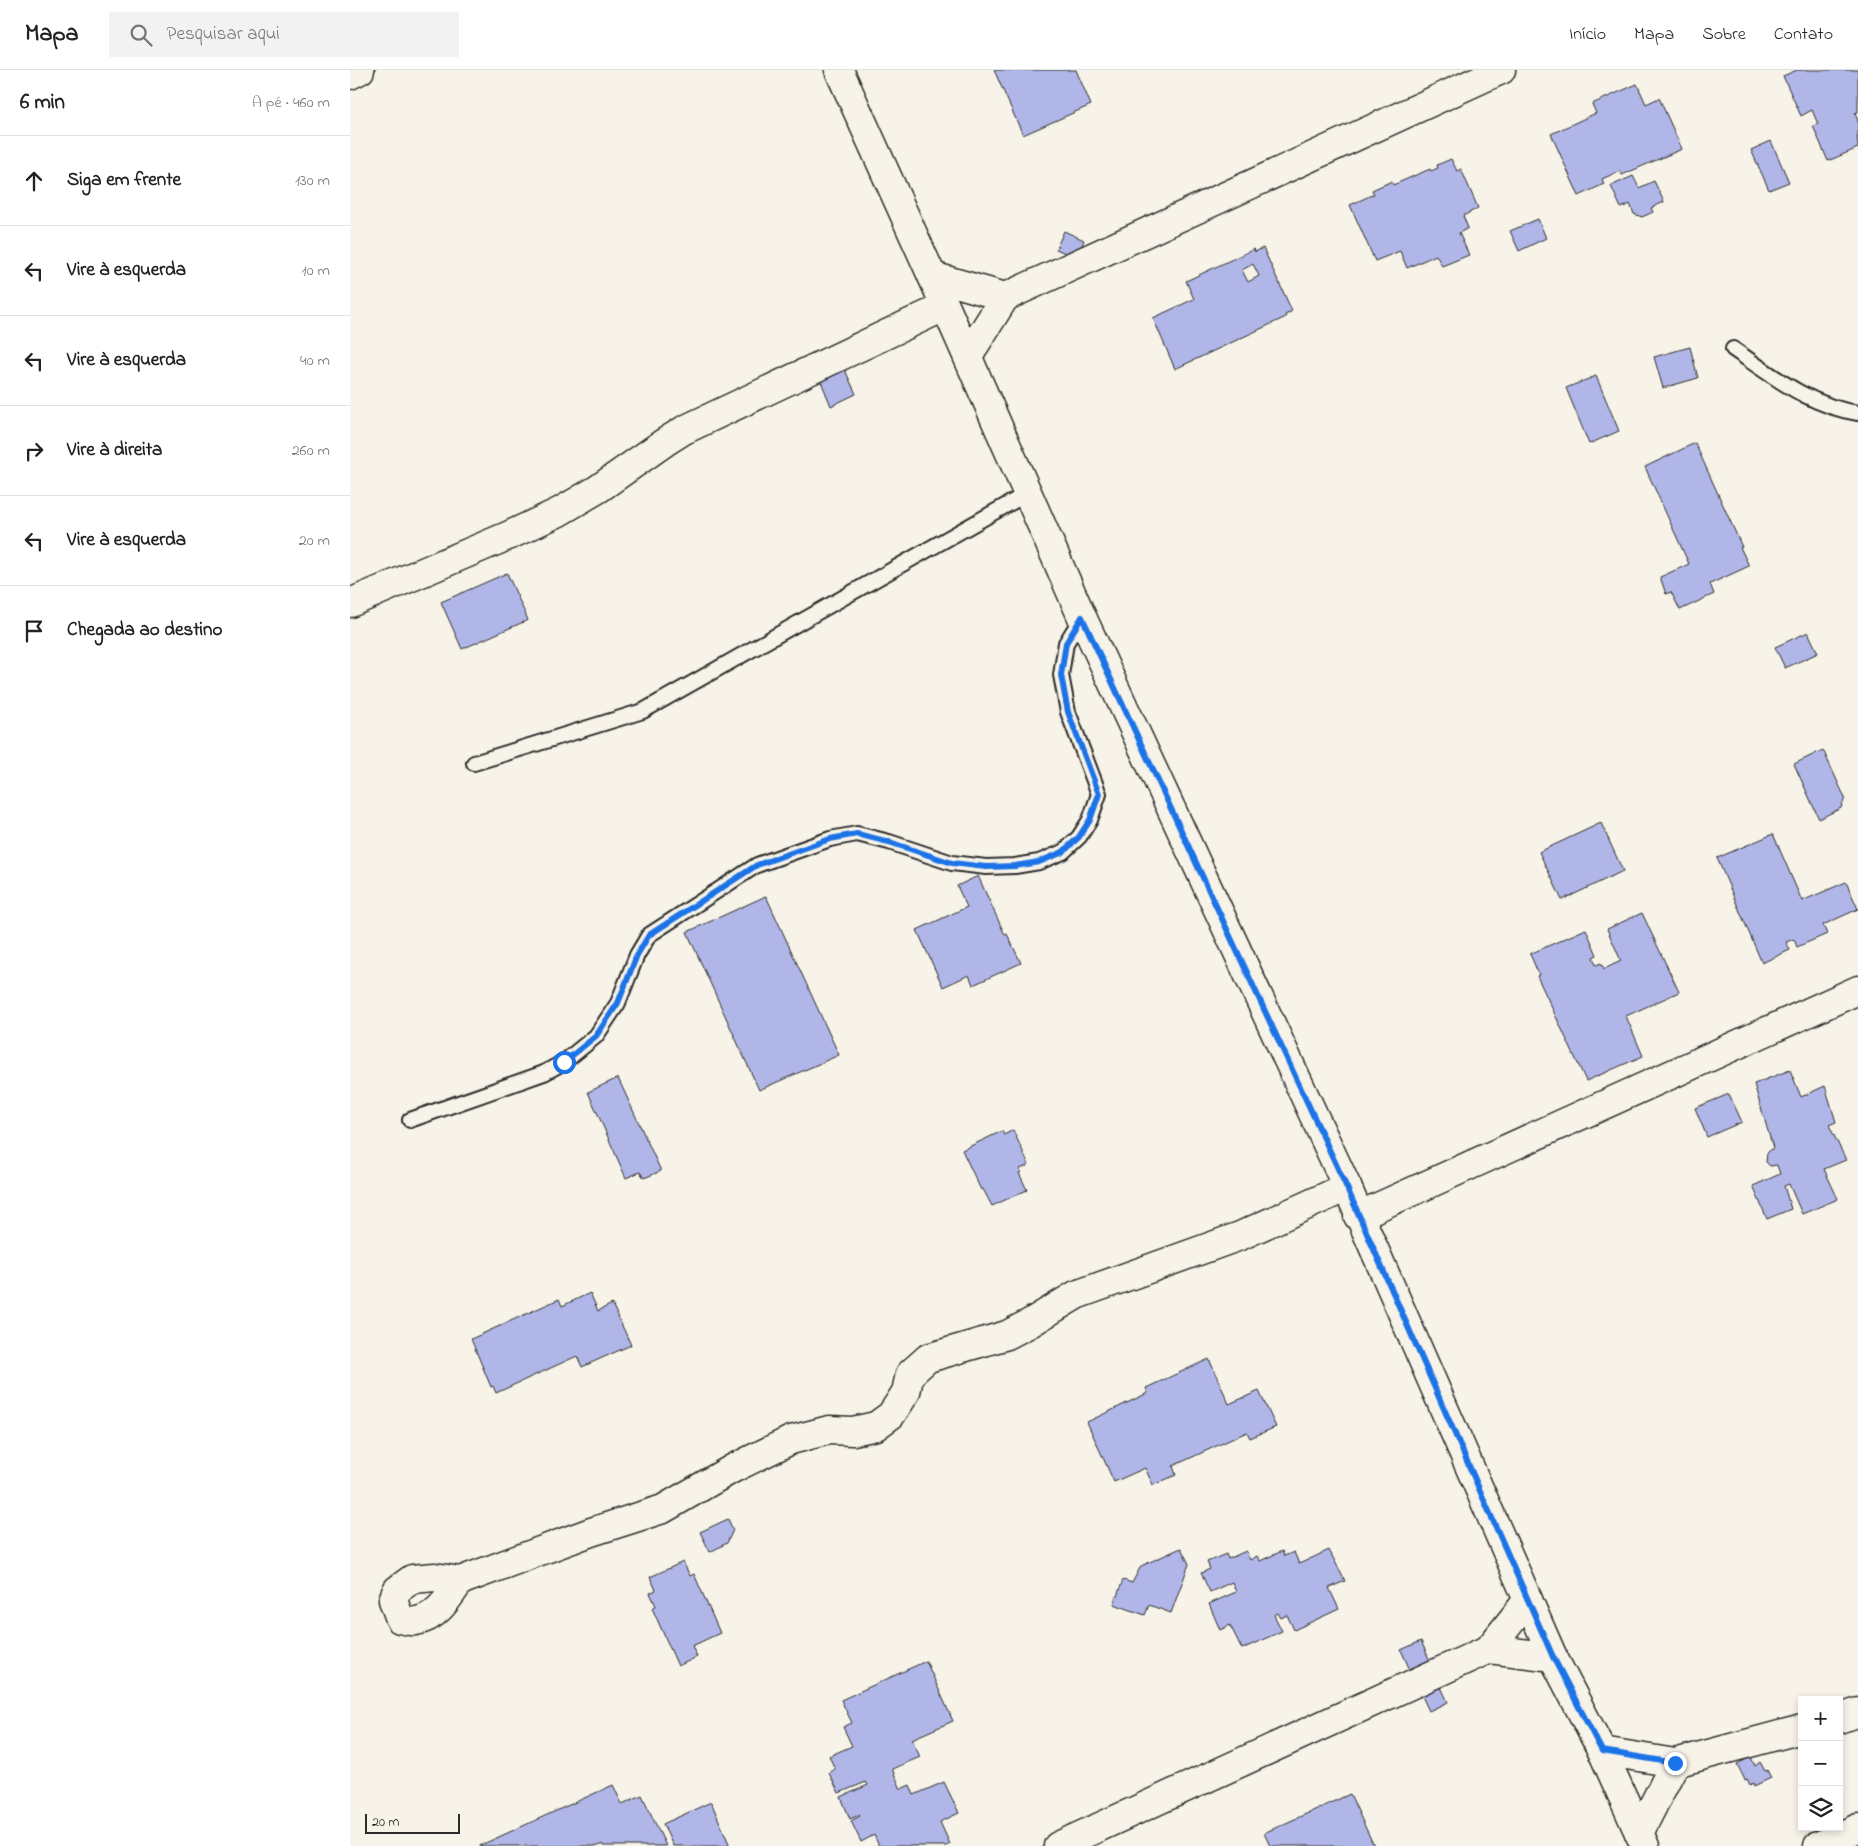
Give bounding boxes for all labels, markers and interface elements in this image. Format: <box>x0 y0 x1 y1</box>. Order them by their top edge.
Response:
search box <box>109 12 459 57</box>
text: Mapa <box>25 17 79 52</box>
icon: search <box>127 21 155 49</box>
text: Pesquisar aqui <box>167 21 280 48</box>
text: Início <box>1569 22 1606 48</box>
text: Mapa <box>1634 22 1674 48</box>
text: Sobre <box>1702 22 1746 48</box>
text: Contato <box>1774 22 1833 48</box>
text: 6 min <box>20 88 65 118</box>
text: A pé · 460 m <box>252 91 330 115</box>
icon: ahead <box>20 167 48 195</box>
text: Siga em frente <box>67 167 181 194</box>
text: 130 m <box>295 169 330 193</box>
icon: left <box>20 257 48 285</box>
text: Vire à esquerda <box>67 257 186 284</box>
text: 10 m <box>302 259 330 283</box>
icon: left <box>20 347 48 375</box>
text: Vire à esquerda <box>67 347 186 374</box>
text: 40 m <box>300 349 330 373</box>
icon: right <box>20 437 48 465</box>
text: Vire à direita <box>67 437 162 464</box>
text: 260 m <box>292 439 330 463</box>
icon: left <box>20 527 48 555</box>
text: Vire à esquerda <box>67 527 186 554</box>
text: 20 m <box>299 529 330 553</box>
icon: arrive <box>20 617 48 645</box>
text: Chegada ao destino <box>67 617 222 644</box>
route start <box>553 1051 576 1074</box>
map controls <box>1798 1696 1843 1831</box>
button: + <box>1798 1696 1843 1741</box>
button: − <box>1798 1741 1843 1786</box>
route end <box>1664 1752 1687 1775</box>
button: layers <box>1798 1786 1843 1831</box>
scale bar <box>365 1811 460 1834</box>
text: 20 m <box>372 1812 399 1833</box>

